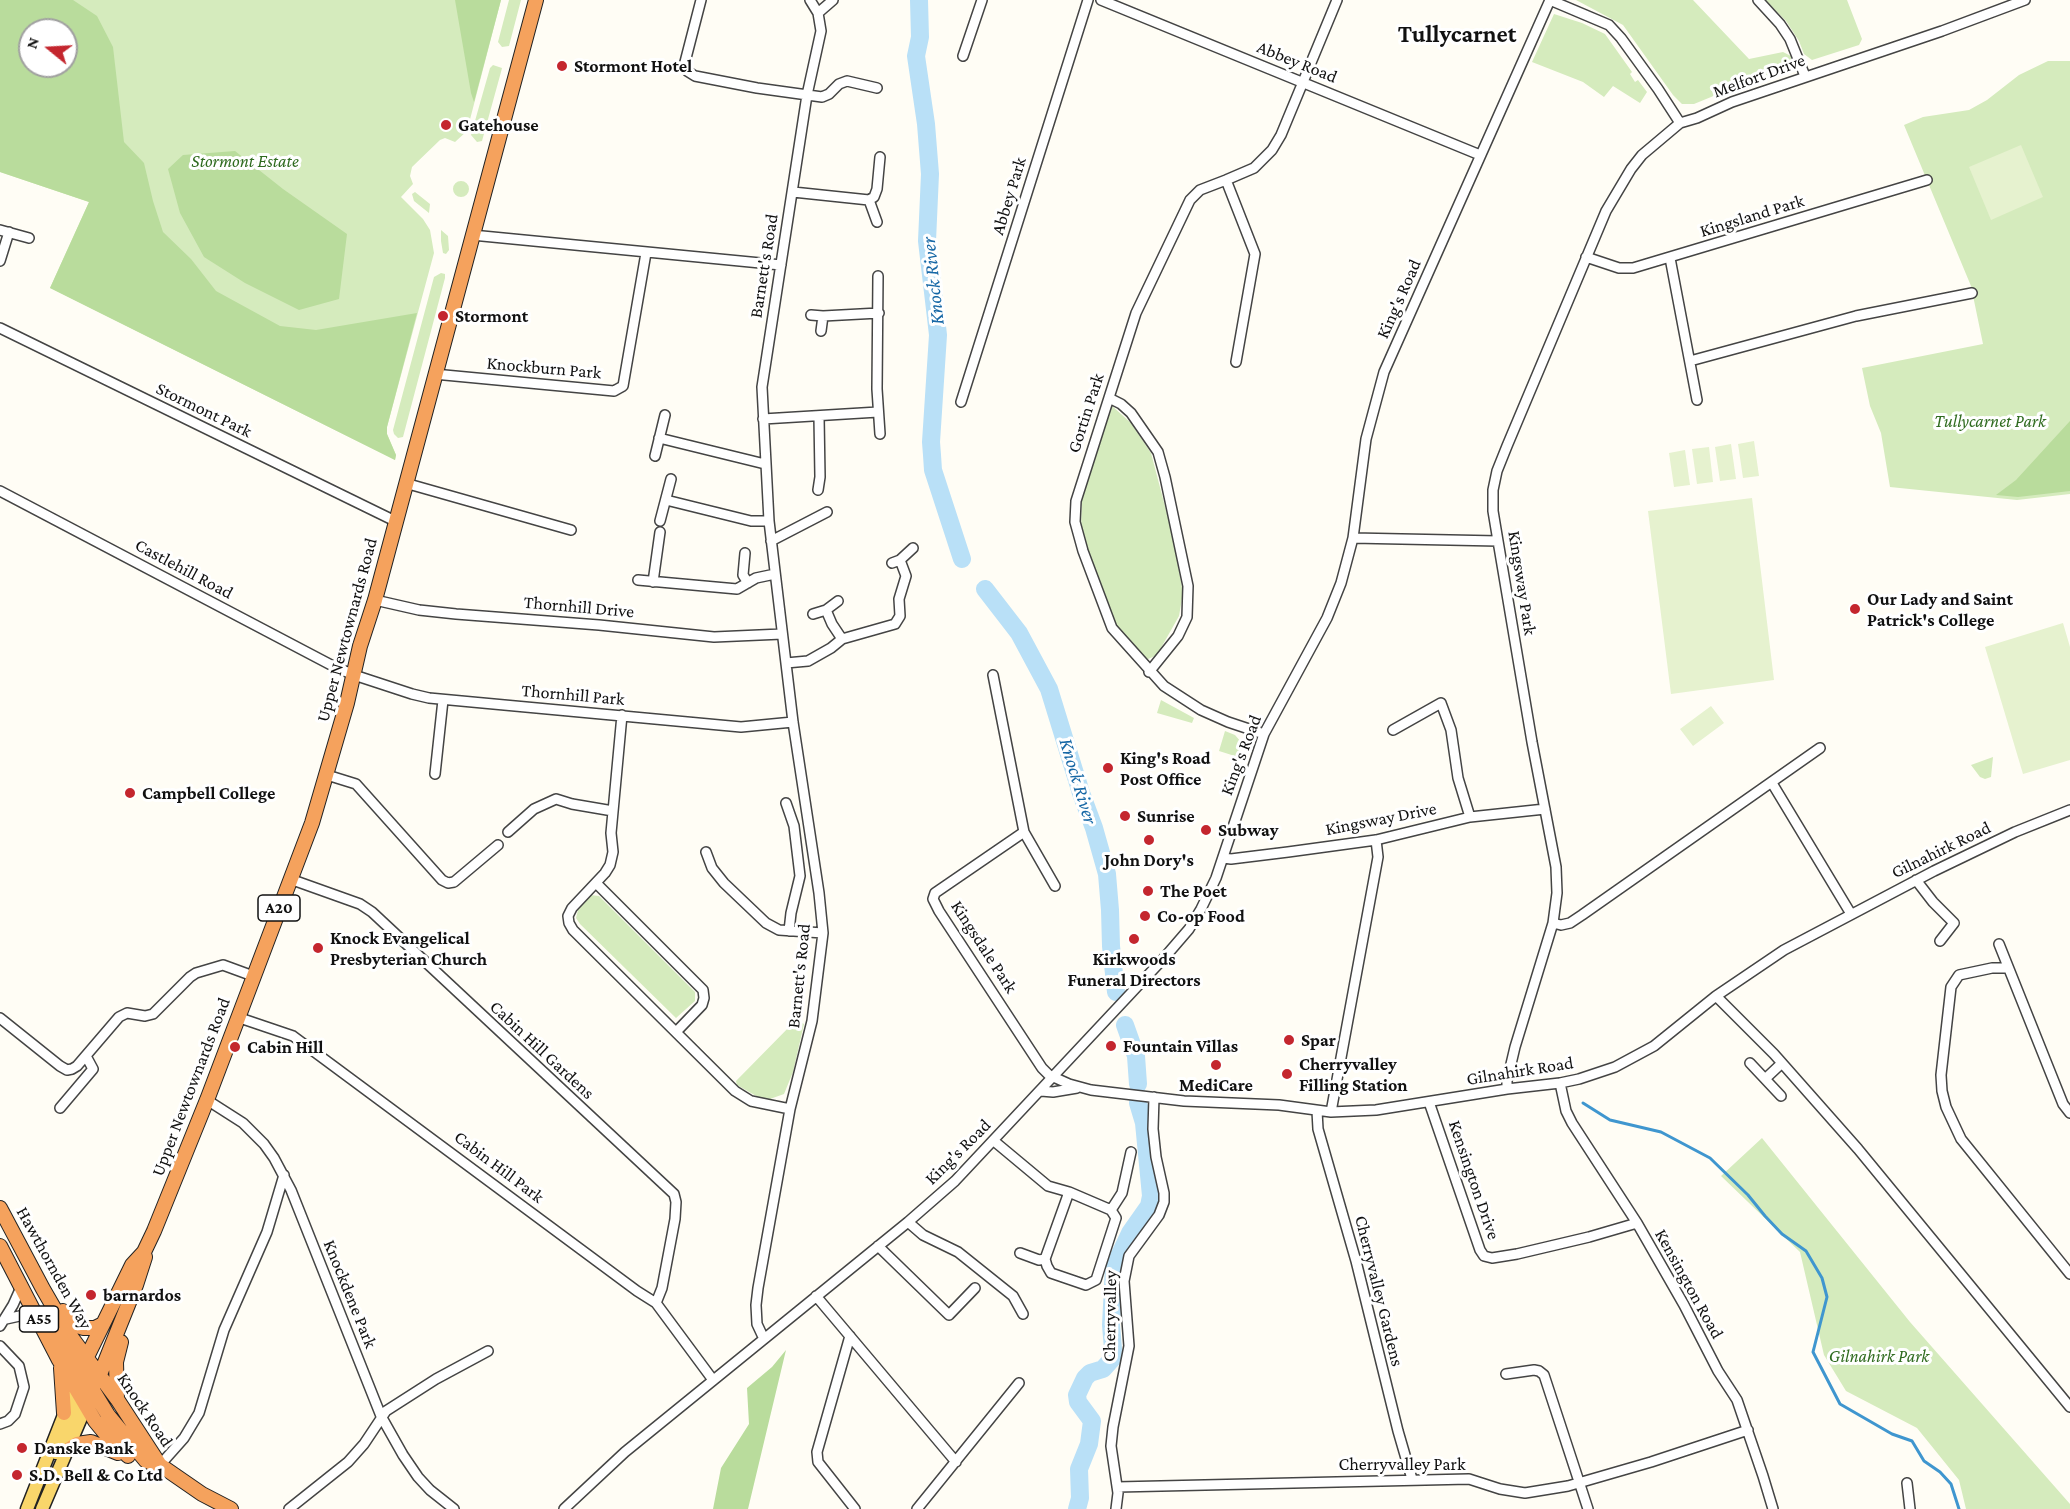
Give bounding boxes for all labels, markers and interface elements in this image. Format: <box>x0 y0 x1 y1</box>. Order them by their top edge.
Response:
north arrow <box>18 18 78 78</box>
district label: Tullycarnet <box>1398 21 1516 49</box>
text: N <box>23 35 42 51</box>
street label: Abbey Road <box>1254 36 1340 88</box>
street label: Melfort Drive <box>1710 49 1808 103</box>
place label: Stormont Hotel <box>574 55 692 77</box>
marker: Stormont Hotel <box>555 59 569 73</box>
place label: Gatehouse <box>458 114 539 136</box>
marker: Gatehouse <box>439 118 453 132</box>
park label: Stormont Estate <box>191 150 299 172</box>
street label: Abbey Park <box>987 155 1031 237</box>
street label: Kingsland Park <box>1697 190 1807 242</box>
street label: Barnett's Road <box>745 212 783 320</box>
water label: Knock River <box>916 236 950 326</box>
street label: King's Road <box>1372 256 1426 342</box>
place label: Stormont <box>455 305 528 327</box>
marker: Stormont <box>436 309 450 323</box>
street label: Knockburn Park <box>486 352 602 384</box>
street label: Gortin Park <box>1063 370 1109 456</box>
street label: Stormont Park <box>153 378 255 442</box>
park label: Tullycarnet Park <box>1934 410 2046 432</box>
street label: Kingsway Park <box>1503 529 1541 637</box>
street label: Castlehill Road <box>131 534 237 604</box>
street label: Upper Newtownards Road <box>312 536 382 724</box>
place label: Our Lady and Saint Patrick's College <box>1867 588 2013 630</box>
street label: Thornhill Drive <box>523 591 635 623</box>
marker: Our Lady and Saint Patrick's College <box>1848 602 1862 616</box>
street label: Thornhill Park <box>520 680 626 710</box>
street label: King's Road <box>1216 712 1266 798</box>
water label: Knock River <box>1054 735 1102 827</box>
place label: King's Road Post Office <box>1120 747 1211 789</box>
marker: King's Road Post Office <box>1101 761 1115 775</box>
place label: Campbell College <box>142 782 275 804</box>
marker: Campbell College <box>123 786 137 800</box>
street label: Kingsway Drive <box>1324 798 1438 840</box>
place label: Sunrise <box>1137 805 1195 827</box>
marker: Sunrise <box>1118 809 1132 823</box>
street label: Gilnahirk Road <box>1888 817 1994 883</box>
place label: Subway <box>1218 819 1278 841</box>
marker: Subway <box>1199 823 1213 837</box>
marker: John Dory's <box>1142 833 1156 847</box>
place label: John Dory's <box>1104 849 1194 871</box>
place label: The Poet <box>1160 880 1227 902</box>
marker: The Poet <box>1141 884 1155 898</box>
road number: A20 <box>258 895 300 921</box>
street label: Kingsdale Park <box>946 897 1022 997</box>
place label: Co-op Food <box>1157 905 1245 927</box>
marker: Co-op Food <box>1138 909 1152 923</box>
street label: Barnett's Road <box>783 923 815 1029</box>
place label: Knock Evangelical Presbyterian Church <box>330 927 487 970</box>
marker: Kirkwoods Funeral Directors <box>1127 932 1141 946</box>
marker: Knock Evangelical Presbyterian Church <box>311 941 325 955</box>
place label: Kirkwoods Funeral Directors <box>1067 948 1201 990</box>
street label: Upper Newtownards Road <box>147 995 235 1179</box>
street label: Cabin Hill Gardens <box>485 996 599 1104</box>
place label: Spar <box>1301 1029 1336 1051</box>
marker: Spar <box>1282 1033 1296 1047</box>
place label: Fountain Villas <box>1123 1035 1238 1057</box>
place label: Cabin Hill <box>247 1036 323 1058</box>
marker: Fountain Villas <box>1104 1039 1118 1053</box>
marker: Cabin Hill <box>228 1040 242 1054</box>
street label: Gilnahirk Road <box>1465 1052 1575 1090</box>
place label: Cherryvalley Filling Station <box>1299 1053 1408 1096</box>
marker: MediCare <box>1209 1058 1223 1072</box>
marker: Cherryvalley Filling Station <box>1280 1067 1294 1081</box>
place label: MediCare <box>1179 1074 1253 1096</box>
street label: King's Road <box>921 1115 995 1189</box>
street label: Kensington Drive <box>1443 1117 1505 1243</box>
street label: Cabin Hill Park <box>450 1126 548 1208</box>
street label: Hawthornden Way <box>11 1203 97 1333</box>
street label: Cherryvalley Gardens <box>1350 1213 1408 1369</box>
street label: Kensington Road <box>1650 1225 1728 1343</box>
street label: Knockdene Park <box>318 1237 382 1351</box>
street label: Cherryvalley <box>1098 1270 1122 1362</box>
place label: barnardos <box>103 1284 181 1306</box>
marker: barnardos <box>84 1288 98 1302</box>
road number: A55 <box>20 1306 58 1332</box>
park label: Gilnahirk Park <box>1829 1345 1929 1367</box>
street label: Knock Road <box>112 1369 178 1451</box>
place label: Danske Bank <box>34 1437 134 1459</box>
marker: Danske Bank <box>15 1441 29 1455</box>
street label: Cherryvalley Park <box>1339 1453 1465 1475</box>
place label: S.D. Bell & Co Ltd <box>29 1464 163 1486</box>
marker: S.D. Bell & Co Ltd <box>10 1468 24 1482</box>

